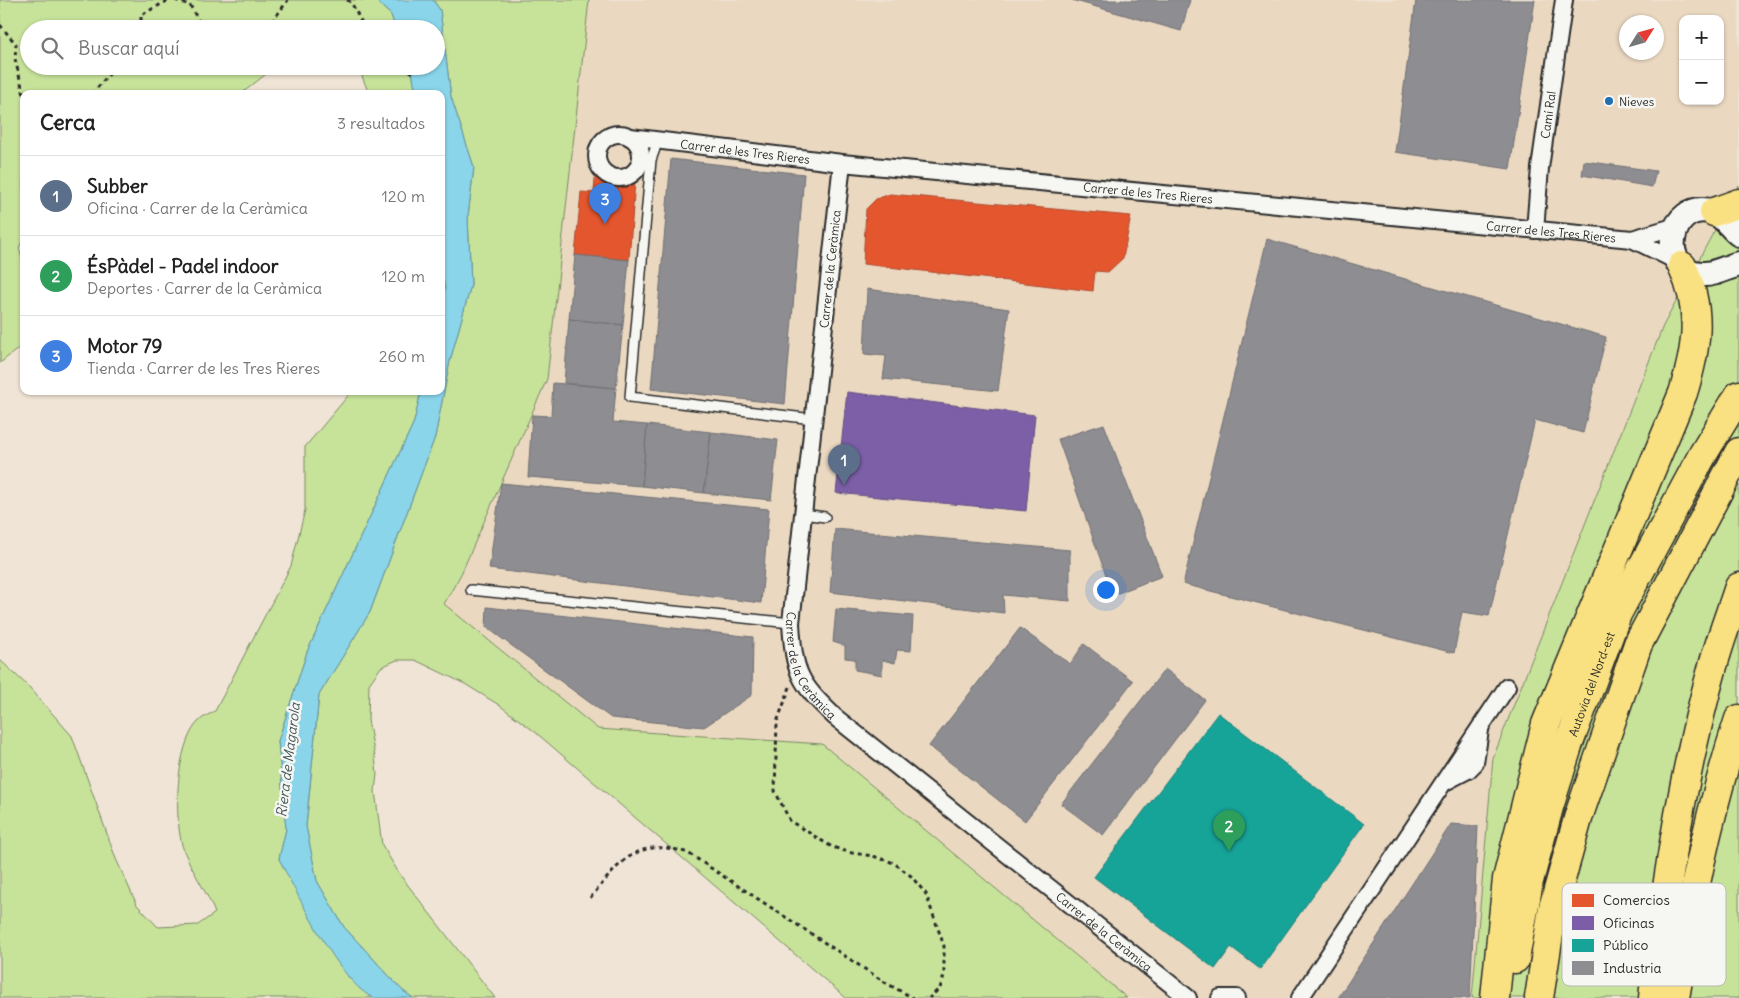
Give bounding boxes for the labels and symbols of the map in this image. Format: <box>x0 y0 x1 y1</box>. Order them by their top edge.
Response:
north arrow <box>1619 15 1664 60</box>
street label: Camí Ral <box>1537 90 1558 140</box>
place label: Nieves <box>1619 94 1654 109</box>
marker: Nieves <box>1603 95 1615 107</box>
street label: Carrer de les Tres Rieres <box>680 136 811 166</box>
street label: Carrer de les Tres Rieres <box>1082 179 1214 206</box>
pin: 3 <box>589 183 621 224</box>
street label: Carrer de la Ceràmica <box>816 209 844 329</box>
street label: Carrer de les Tres Rieres <box>1486 218 1617 245</box>
pin: 1 <box>828 444 860 485</box>
your location <box>1093 577 1119 603</box>
street label: Carrer de la Ceràmica <box>783 611 840 722</box>
street label: Autovia del Nord-est <box>1565 630 1617 738</box>
water label: Riera de Magarola <box>272 701 304 818</box>
pin: 2 <box>1213 810 1245 851</box>
legend <box>1562 883 1726 986</box>
street label: Carrer de la Ceràmica <box>1053 888 1156 974</box>
text: Comercios <box>1603 891 1670 909</box>
text: Oficinas <box>1603 914 1654 932</box>
text: Público <box>1603 936 1649 954</box>
text: Industria <box>1603 959 1661 977</box>

